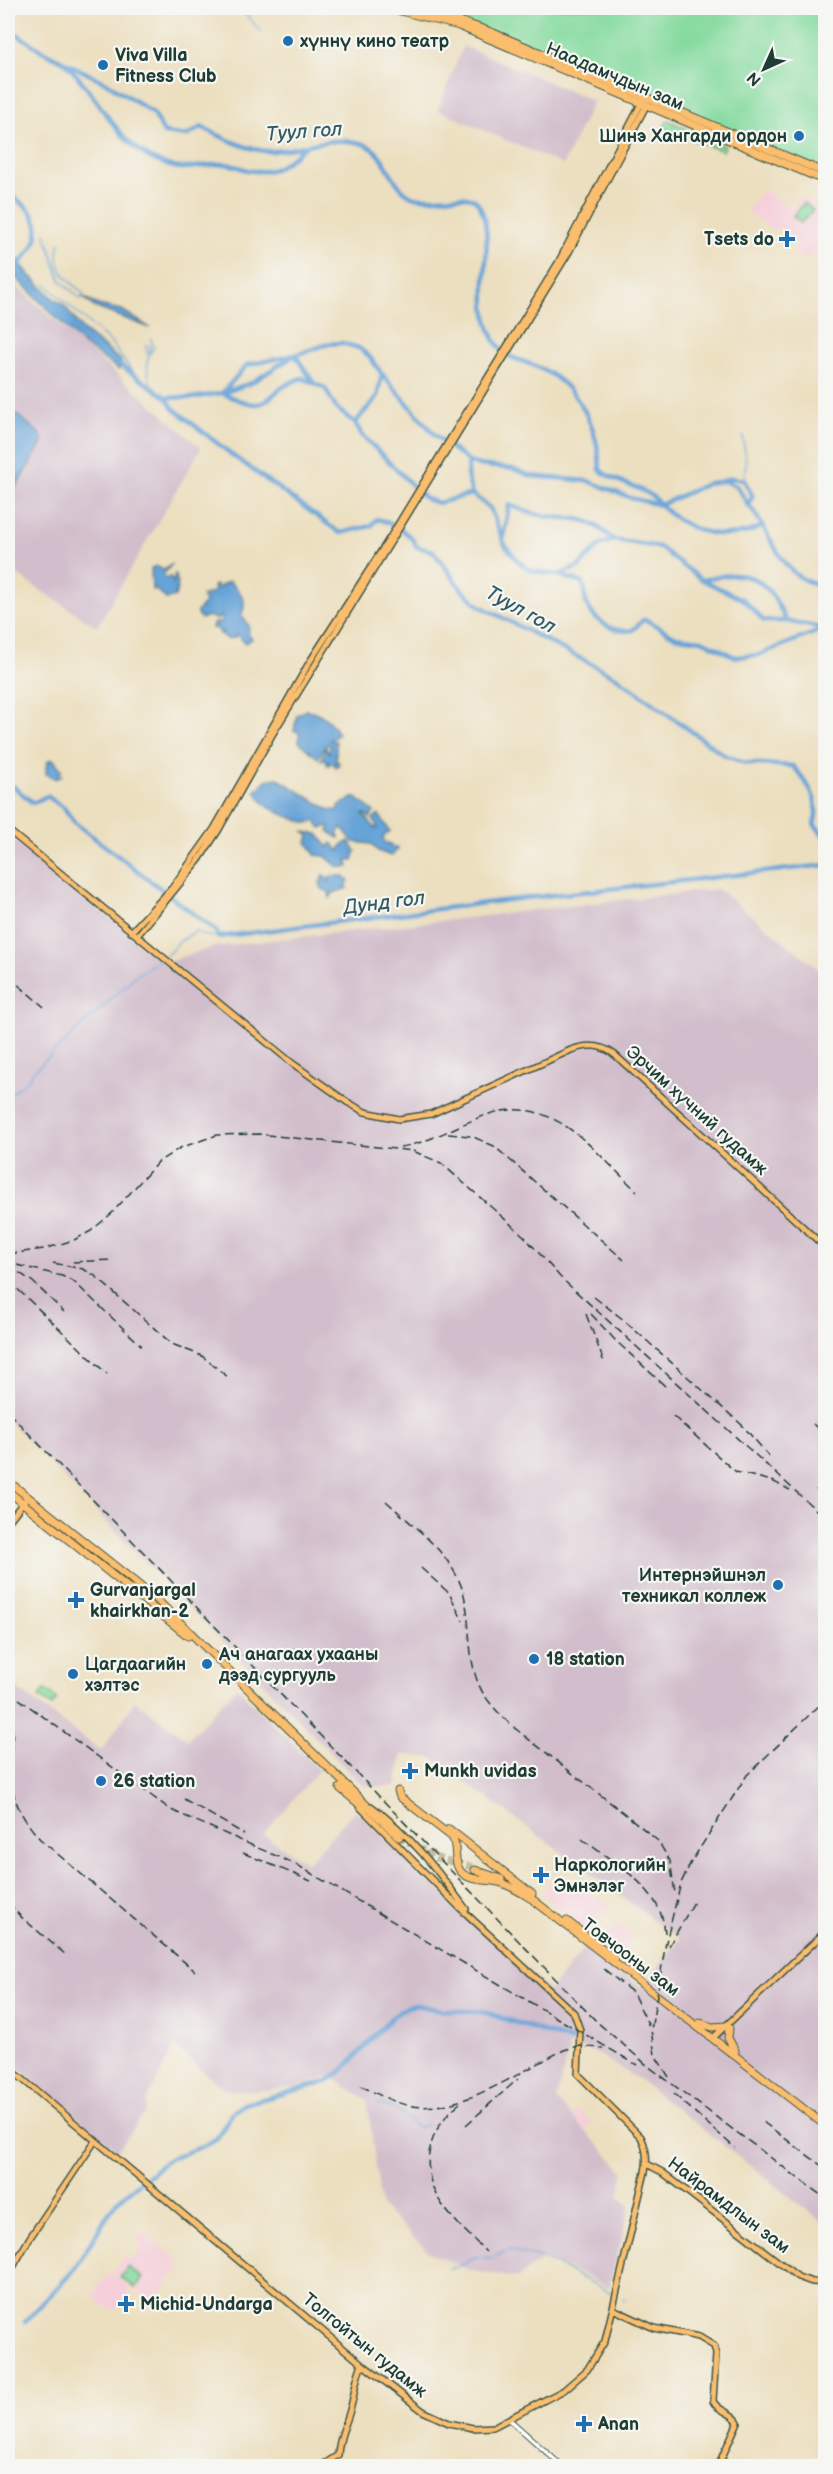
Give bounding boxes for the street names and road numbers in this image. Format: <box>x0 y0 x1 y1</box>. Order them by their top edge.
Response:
street label: Наадамчдын зам <box>543 38 687 115</box>
street label: Эрчим хүчний гудамж <box>622 1041 772 1180</box>
street label: Товчооны зам <box>578 1914 684 2001</box>
street label: Найрамдлын зам <box>664 2153 794 2258</box>
street label: Толгойтын гудамж <box>298 2289 431 2402</box>

